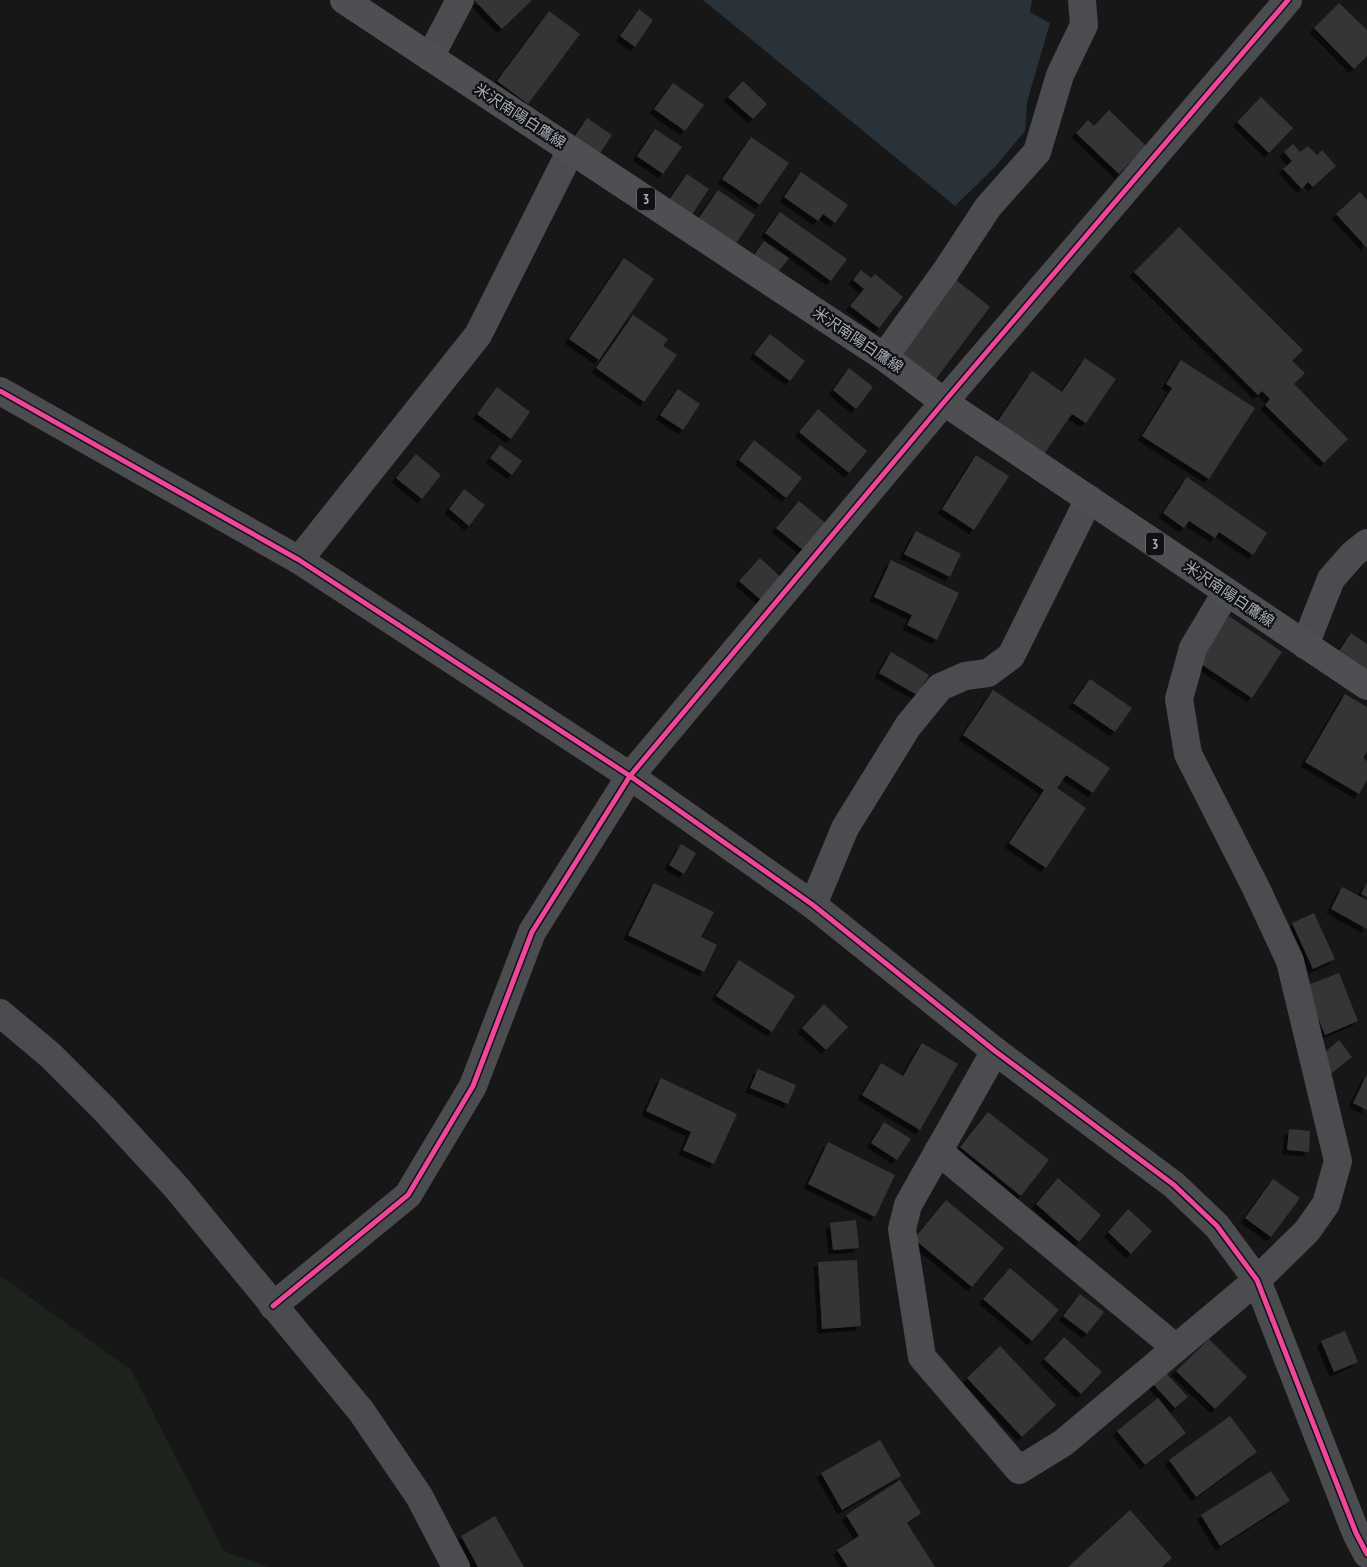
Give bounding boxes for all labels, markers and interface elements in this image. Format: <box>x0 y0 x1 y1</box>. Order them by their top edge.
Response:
street label: 米沢南陽白鷹線 <box>471 79 569 152</box>
road number: 3 <box>637 188 655 210</box>
street label: 米沢南陽白鷹線 <box>809 302 907 377</box>
road number: 3 <box>1146 532 1164 556</box>
street label: 米沢南陽白鷹線 <box>1180 556 1278 631</box>

